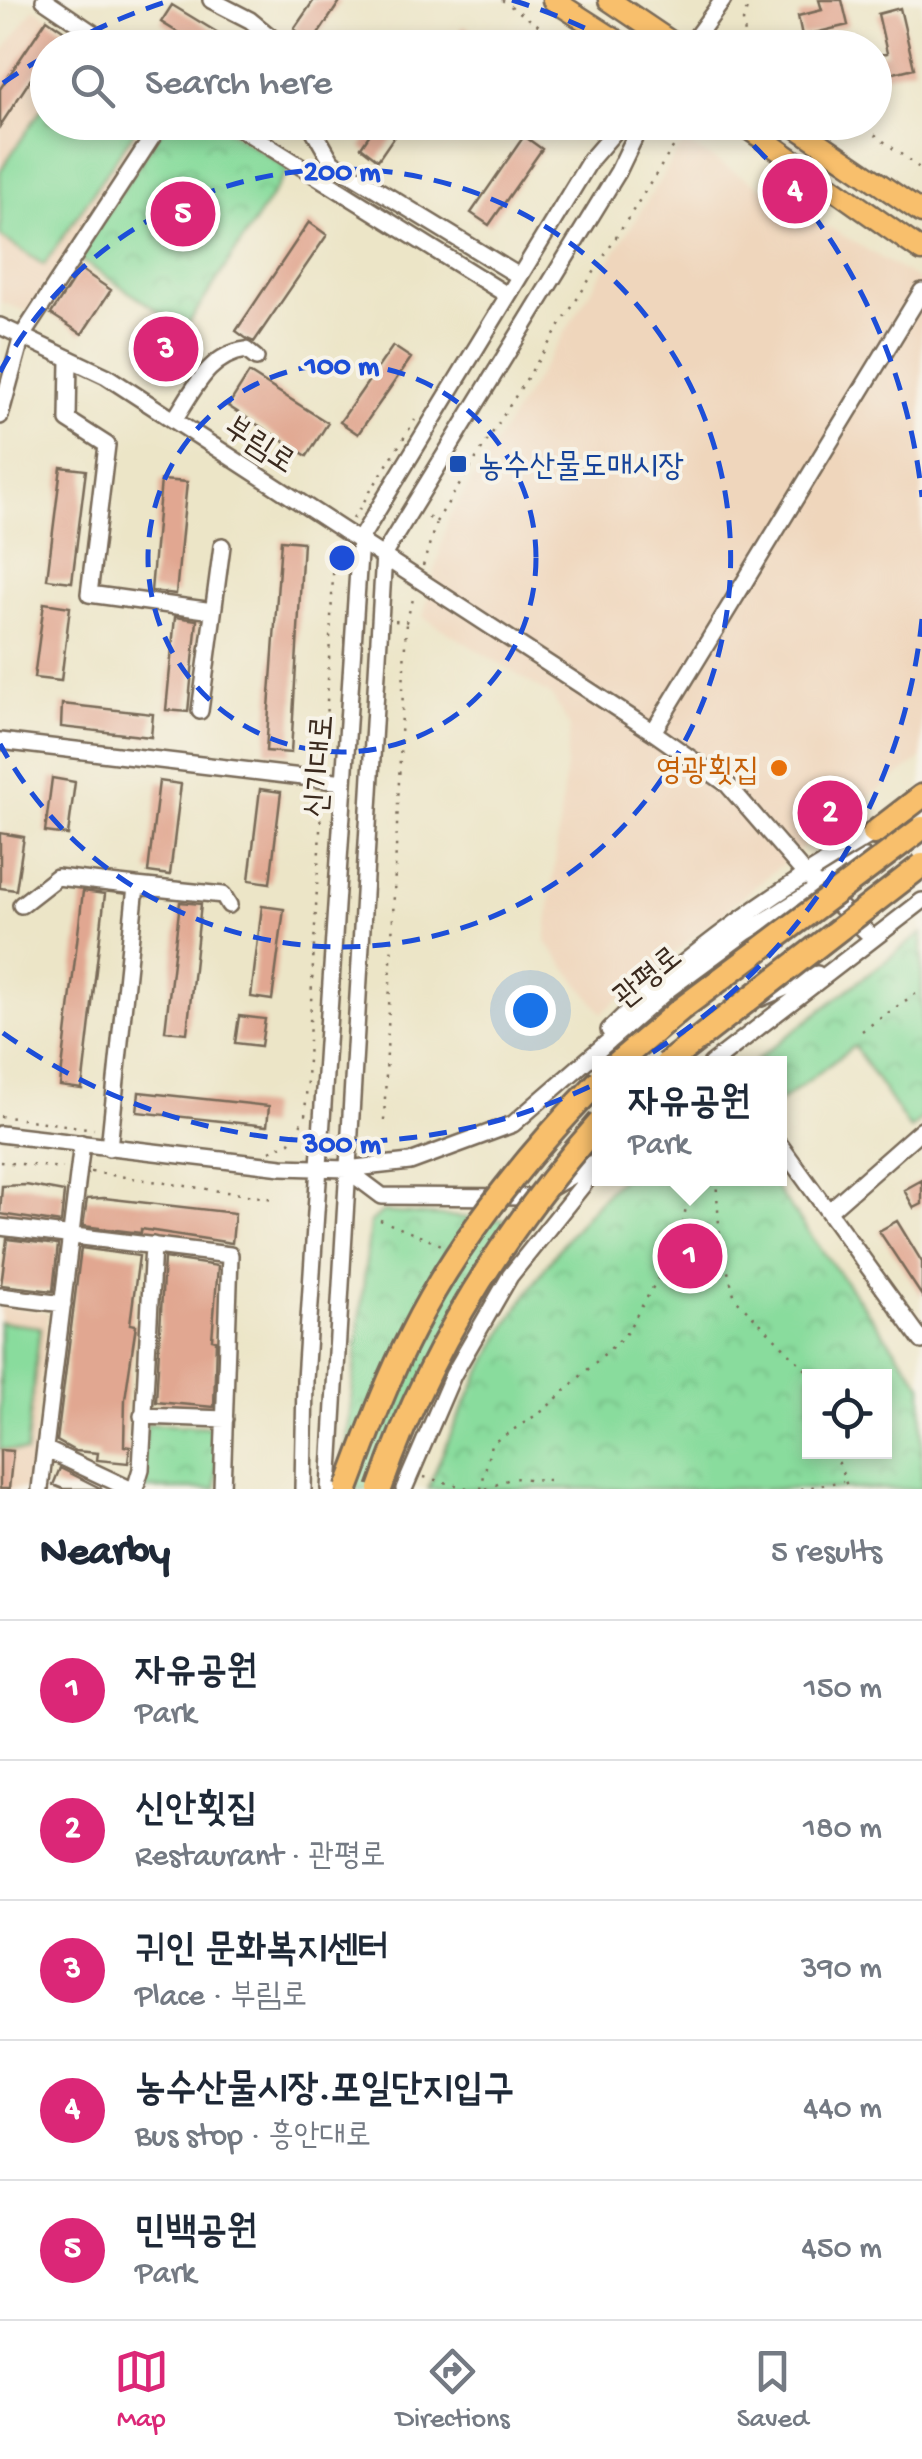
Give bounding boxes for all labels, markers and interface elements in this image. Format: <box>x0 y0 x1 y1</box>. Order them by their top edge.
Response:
search box <box>30 30 892 140</box>
icon: search <box>65 58 120 113</box>
text: Search here <box>145 63 332 107</box>
pin: 4 <box>762 154 828 228</box>
text: 200 m <box>303 157 381 192</box>
pin: 5 <box>150 176 216 252</box>
pin: 3 <box>134 312 198 386</box>
text: 100 m <box>304 351 380 386</box>
street label: 부림로 <box>216 410 301 484</box>
place label: 농수산물도매시장 <box>478 450 684 488</box>
marker: 농수산물도매시장 <box>447 453 469 475</box>
centre of rings <box>324 540 360 576</box>
street label: 신기대로 <box>299 714 345 819</box>
place label: 영광횟집 <box>656 754 759 792</box>
marker: 영광횟집 <box>768 757 790 779</box>
pin: 2 <box>798 776 862 850</box>
street label: 관평로 <box>607 940 691 1018</box>
your location <box>505 985 556 1036</box>
popup <box>592 1056 787 1186</box>
text: 자유공원 <box>628 1083 751 1127</box>
text: Park <box>628 1127 689 1165</box>
text: 300 m <box>302 1129 382 1164</box>
pin: 1 <box>658 1218 722 1294</box>
map controls <box>802 1369 892 1459</box>
button: locate <box>802 1369 892 1459</box>
text: Nearby <box>40 1530 170 1579</box>
text: 5 results <box>771 1535 882 1573</box>
text: 자유공원 <box>135 1652 257 1696</box>
text: 1 <box>66 1671 79 1709</box>
text: 150 m <box>804 1671 882 1709</box>
text: Park <box>135 1696 196 1734</box>
text: 신안횟집 <box>135 1790 257 1834</box>
text: 2 <box>65 1811 80 1849</box>
text: 180 m <box>803 1811 882 1849</box>
text: Restaurant · 관평로 <box>135 1839 386 1877</box>
text: 귀인 문화복지센터 <box>135 1930 389 1974</box>
text: 3 <box>64 1951 81 1989</box>
text: 390 m <box>801 1951 882 1989</box>
text: Place · 부림로 <box>135 1979 307 2017</box>
text: 농수산물시장.포일단지입구 <box>135 2070 514 2114</box>
text: 4 <box>65 2091 80 2129</box>
text: 440 m <box>803 2091 882 2129</box>
text: Bus stop · 흥안대로 <box>135 2119 371 2157</box>
text: 민백공원 <box>135 2212 257 2256</box>
text: 5 <box>64 2231 81 2269</box>
text: 450 m <box>802 2231 882 2269</box>
text: Park <box>135 2256 196 2294</box>
tab: Map <box>114 2344 169 2437</box>
tab: Directions <box>396 2344 510 2437</box>
tab: Saved <box>737 2344 808 2437</box>

